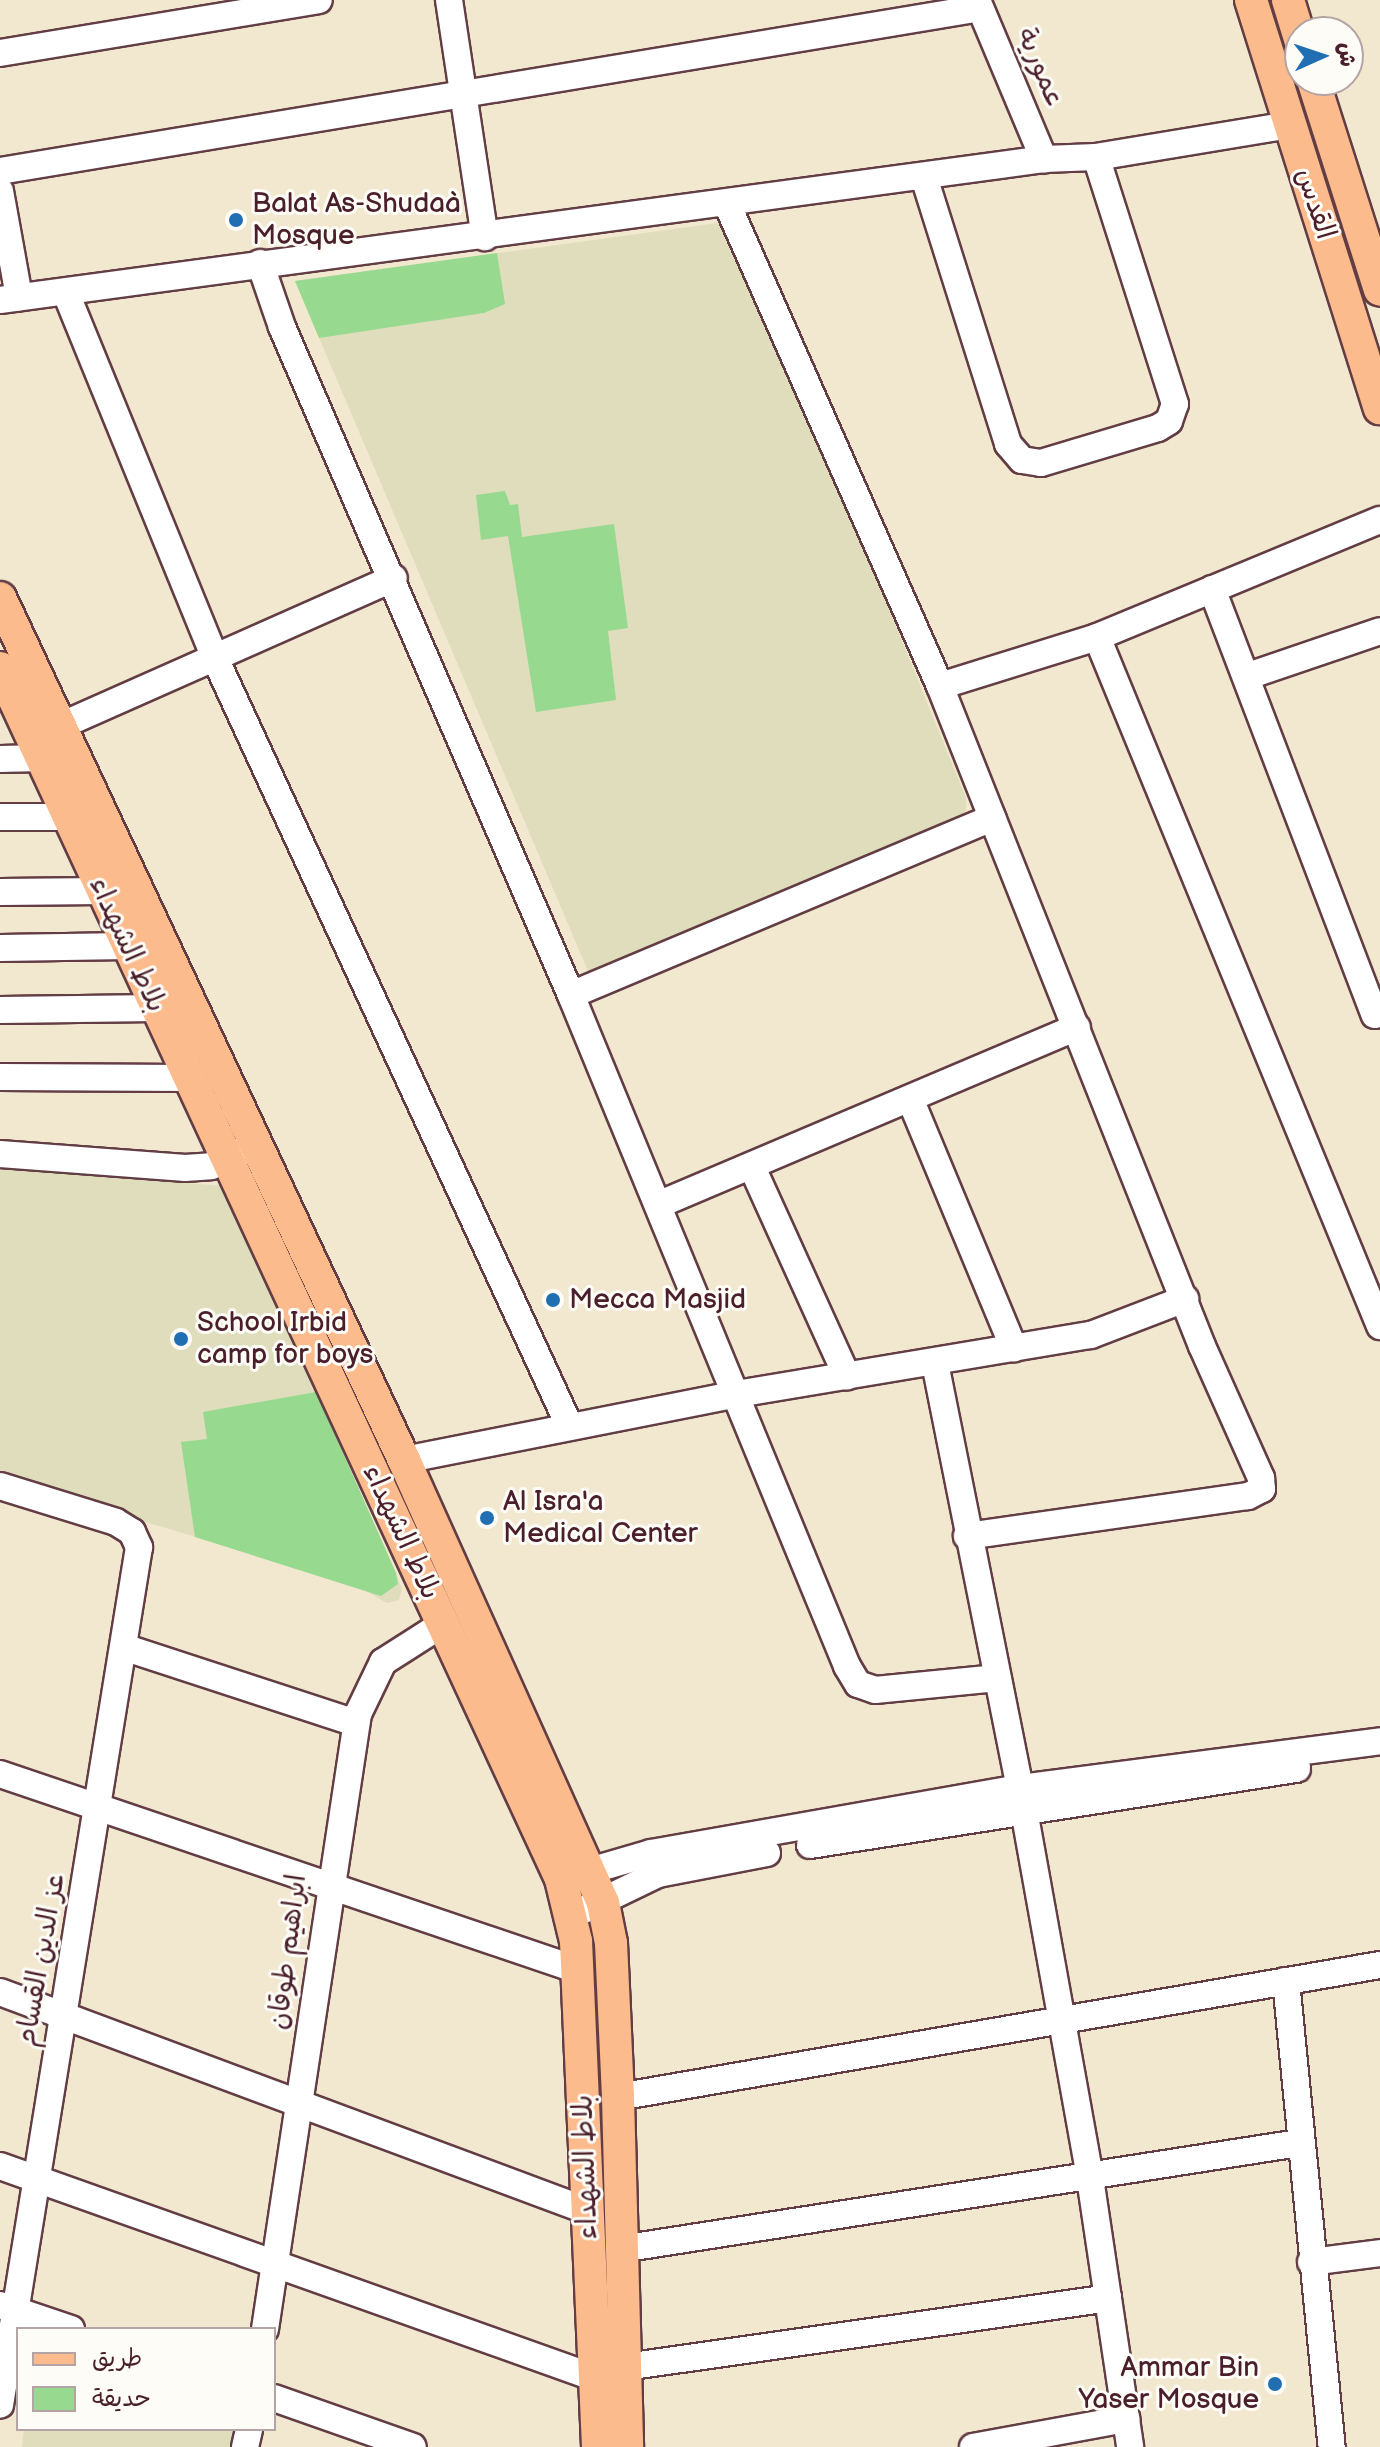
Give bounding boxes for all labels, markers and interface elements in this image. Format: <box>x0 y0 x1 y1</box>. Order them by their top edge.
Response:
north arrow <box>1284 16 1364 96</box>
street label: عمورية <box>1009 23 1071 111</box>
text: ش <box>1332 42 1361 68</box>
street label: القدس <box>1288 164 1342 244</box>
place label: Balat As-Shudaà Mosque <box>252 187 461 253</box>
marker: Balat As-Shudaà Mosque <box>227 211 245 229</box>
street label: بلاط الشهداء <box>81 872 173 1018</box>
place label: Mecca Masjid <box>569 1283 746 1317</box>
marker: Mecca Masjid <box>544 1291 562 1309</box>
place label: School Irbid camp for boys <box>197 1306 373 1372</box>
marker: School Irbid camp for boys <box>172 1330 190 1348</box>
street label: بلاط الشهداء <box>355 1459 447 1605</box>
place label: Al Isra'a Medical Center <box>503 1485 698 1551</box>
marker: Al Isra'a Medical Center <box>478 1509 496 1527</box>
street label: عز الدين القسام <box>9 1871 73 2049</box>
street label: ابراهيم طوقان <box>262 1872 314 2032</box>
street label: بلاط الشهداء <box>567 2094 605 2240</box>
legend <box>16 2327 276 2431</box>
text: طريق <box>92 2344 142 2373</box>
place label: Ammar Bin Yaser Mosque <box>1079 2351 1259 2417</box>
marker: Ammar Bin Yaser Mosque <box>1266 2375 1284 2393</box>
text: حديقة <box>92 2384 151 2413</box>

